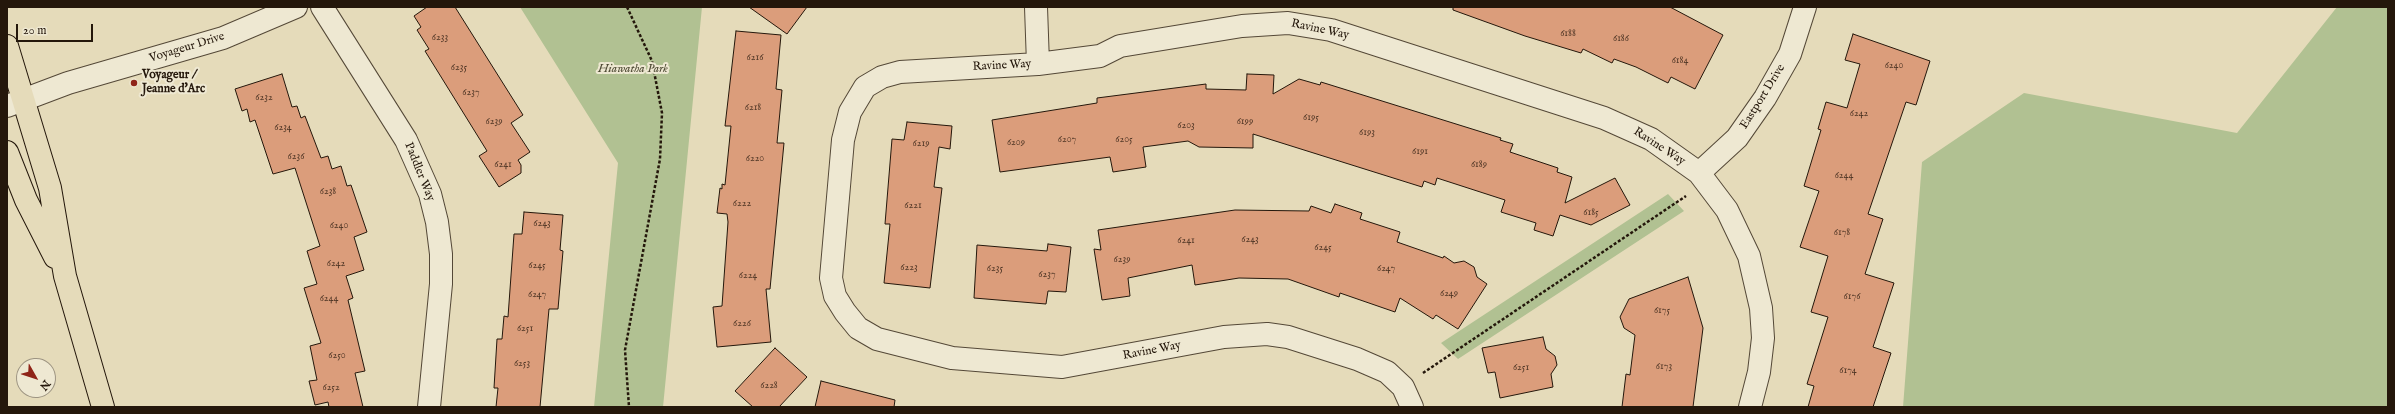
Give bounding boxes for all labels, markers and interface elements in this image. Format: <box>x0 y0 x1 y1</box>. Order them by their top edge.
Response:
scale bar <box>18 16 95 42</box>
street label: Ravine Way <box>1290 17 1350 43</box>
text: 20 m <box>23 23 46 38</box>
house number: 6188 <box>1560 28 1576 40</box>
street label: Voyageur Drive <box>148 30 226 66</box>
house number: 6233 <box>432 32 448 44</box>
house number: 6186 <box>1613 33 1629 45</box>
house number: 6216 <box>747 52 763 64</box>
house number: 6184 <box>1672 55 1688 67</box>
street label: Ravine Way <box>972 57 1032 75</box>
house number: 6240 <box>1885 60 1903 72</box>
house number: 6235 <box>451 62 467 74</box>
street label: Eastport Drive <box>1737 62 1789 132</box>
park label: Hiawatha Park <box>598 63 668 77</box>
place label: Voyageur / Jeanne d'Arc <box>142 69 205 97</box>
marker: Voyageur / Jeanne d'Arc <box>129 78 139 88</box>
house number: 6237 <box>462 87 480 99</box>
house number: 6232 <box>255 92 273 104</box>
house number: 6218 <box>745 102 761 114</box>
house number: 6242 <box>1850 108 1868 120</box>
house number: 6195 <box>1303 112 1319 124</box>
house number: 6239 <box>485 116 503 128</box>
house number: 6199 <box>1237 116 1253 128</box>
house number: 6203 <box>1177 120 1195 132</box>
house number: 6234 <box>274 122 292 134</box>
street label: Ravine Way <box>1630 125 1688 169</box>
house number: 6193 <box>1359 127 1375 139</box>
house number: 6207 <box>1058 134 1076 146</box>
house number: 6205 <box>1115 134 1133 146</box>
house number: 6209 <box>1007 137 1025 149</box>
house number: 6219 <box>912 138 930 150</box>
street label: Paddler Way <box>401 140 437 204</box>
house number: 6191 <box>1412 146 1428 158</box>
house number: 6236 <box>288 151 304 163</box>
house number: 6220 <box>746 153 764 165</box>
house number: 6241 <box>494 159 512 171</box>
house number: 6189 <box>1471 159 1487 171</box>
house number: 6244 <box>1835 170 1853 182</box>
house number: 6238 <box>320 186 336 198</box>
house number: 6222 <box>733 198 751 210</box>
house number: 6221 <box>904 200 922 212</box>
house number: 6185 <box>1583 207 1599 219</box>
house number: 6243 <box>533 218 551 230</box>
house number: 6240 <box>330 220 348 232</box>
house number: 6178 <box>1834 227 1850 239</box>
house number: 6243 <box>1241 234 1259 246</box>
house number: 6241 <box>1177 235 1195 247</box>
house number: 6245 <box>1314 242 1332 254</box>
house number: 6239 <box>1113 254 1131 266</box>
house number: 6242 <box>327 258 345 270</box>
house number: 6245 <box>528 260 546 272</box>
house number: 6223 <box>900 262 918 274</box>
house number: 6235 <box>987 263 1003 275</box>
house number: 6247 <box>1377 263 1395 275</box>
house number: 6237 <box>1038 269 1056 281</box>
house number: 6224 <box>739 270 757 282</box>
house number: 6249 <box>1440 288 1458 300</box>
house number: 6247 <box>528 289 546 301</box>
house number: 6176 <box>1844 291 1860 303</box>
house number: 6244 <box>320 293 338 305</box>
house number: 6175 <box>1654 305 1670 317</box>
house number: 6226 <box>733 318 751 330</box>
house number: 6251 <box>517 323 533 335</box>
street label: Ravine Way <box>1122 338 1182 364</box>
house number: 6250 <box>328 350 346 362</box>
north arrow <box>16 358 56 398</box>
house number: 6253 <box>514 358 530 370</box>
house number: 6173 <box>1656 361 1672 373</box>
house number: 6251 <box>1513 362 1529 374</box>
house number: 6174 <box>1839 365 1857 377</box>
text: N <box>36 377 53 393</box>
house number: 6228 <box>760 380 778 392</box>
house number: 6252 <box>322 382 340 394</box>

